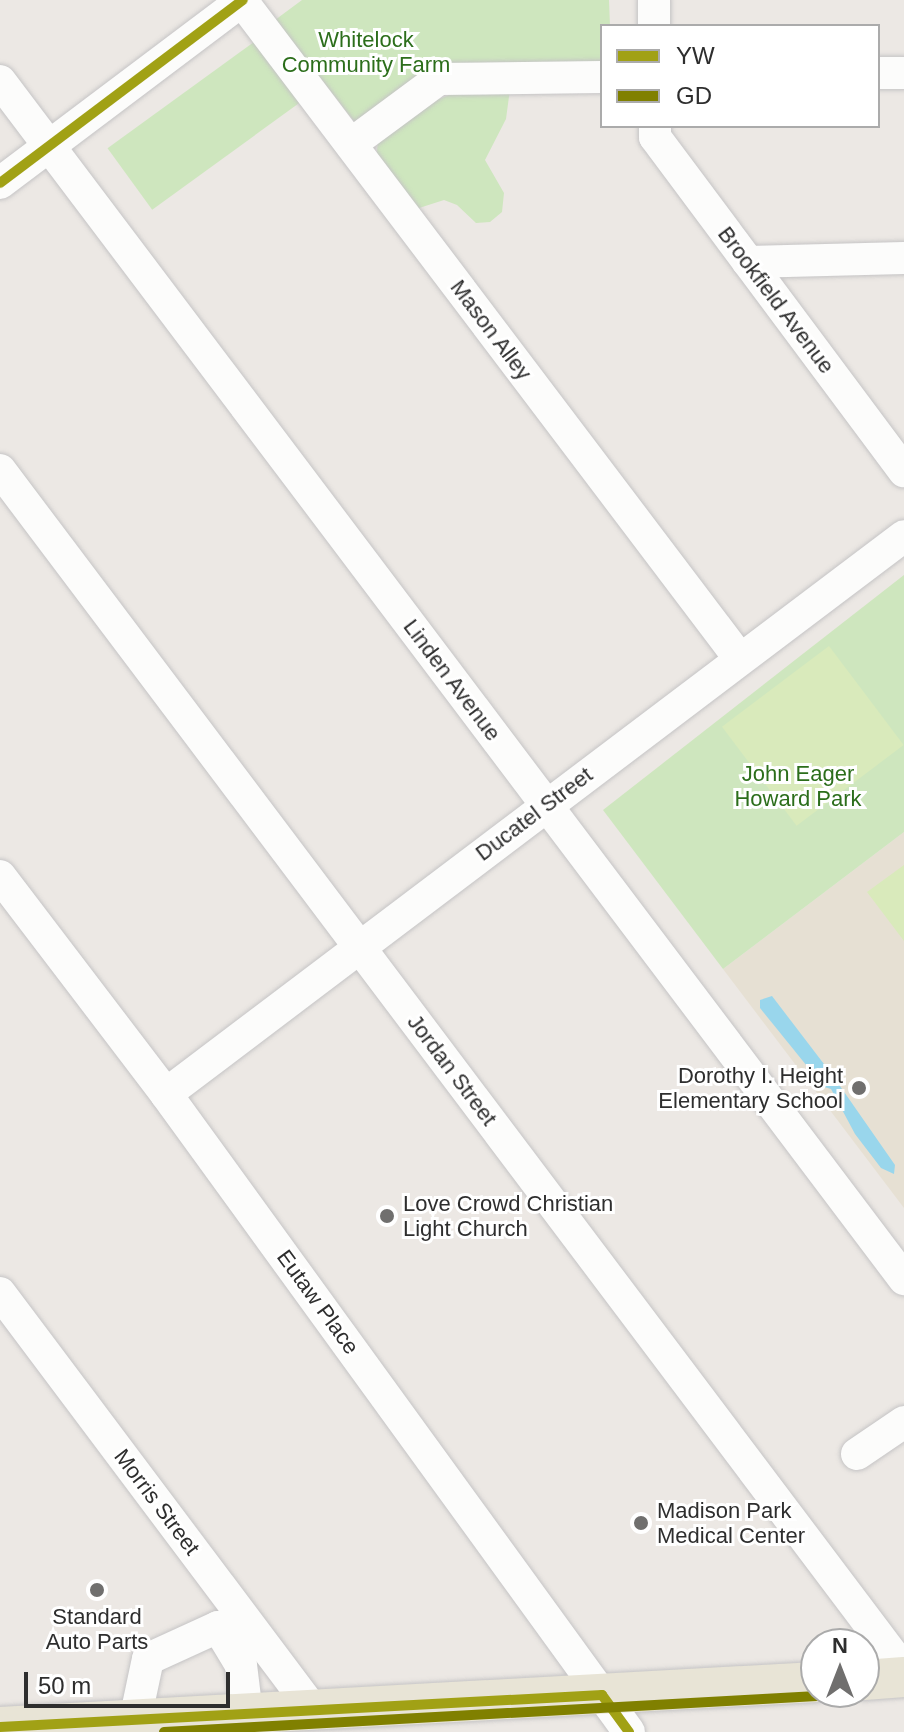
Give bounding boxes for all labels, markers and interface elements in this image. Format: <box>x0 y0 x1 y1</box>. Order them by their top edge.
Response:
legend <box>600 24 880 128</box>
park label: Whitelock Community Farm <box>282 26 450 78</box>
text: YW <box>676 42 715 69</box>
text: GD <box>676 82 712 109</box>
street label: Brookfield Avenue <box>712 221 840 379</box>
street label: Mason Alley <box>444 274 538 386</box>
street label: Linden Avenue <box>397 614 507 746</box>
park label: John Eager Howard Park <box>734 760 862 812</box>
street label: Ducatel Street <box>470 762 598 866</box>
street label: Jordan Street <box>402 1009 502 1131</box>
place label: Dorothy I. Height Elementary School <box>658 1062 843 1114</box>
marker: Dorothy I. Height Elementary School <box>850 1079 868 1097</box>
place label: Love Crowd Christian Light Church <box>403 1190 613 1242</box>
marker: Love Crowd Christian Light Church <box>378 1207 396 1225</box>
street label: Eutaw Place <box>271 1245 365 1359</box>
street label: Morris Street <box>109 1444 205 1560</box>
place label: Madison Park Medical Center <box>657 1497 805 1548</box>
marker: Madison Park Medical Center <box>632 1514 650 1532</box>
marker: Standard Auto Parts <box>88 1581 106 1599</box>
place label: Standard Auto Parts <box>46 1603 148 1654</box>
north arrow <box>800 1628 880 1708</box>
text: N <box>832 1633 848 1658</box>
scale bar <box>28 1656 234 1706</box>
text: 50 m <box>38 1672 91 1699</box>

